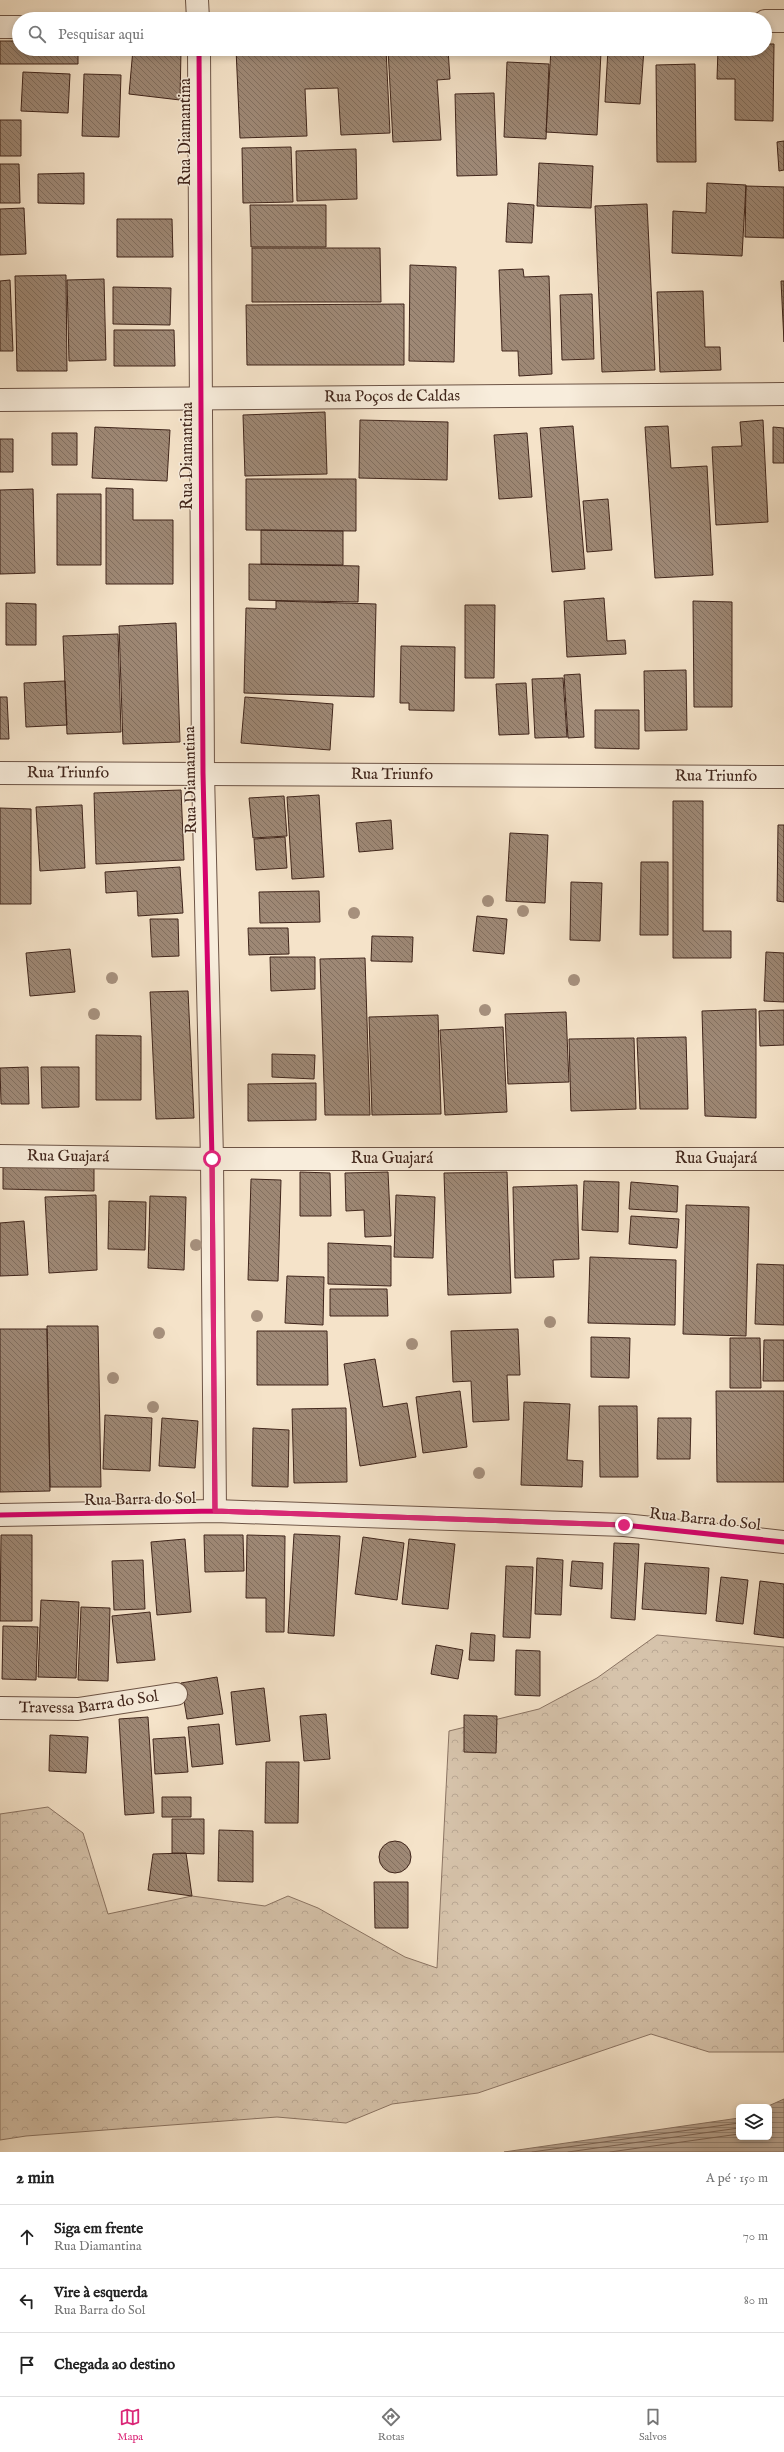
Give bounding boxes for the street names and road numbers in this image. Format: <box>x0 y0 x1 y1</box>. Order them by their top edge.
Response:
street label: Rua Diamantina <box>176 78 196 186</box>
street label: Rua Poços de Caldas <box>324 386 461 408</box>
street label: Rua Diamantina <box>178 402 198 510</box>
street label: Rua Diamantina <box>180 726 202 834</box>
street label: Rua Triunfo <box>27 763 110 784</box>
street label: Rua Triunfo <box>351 765 434 785</box>
street label: Rua Triunfo <box>675 766 758 787</box>
street label: Rua Guajará <box>27 1146 109 1168</box>
street label: Rua Guajará <box>351 1149 433 1169</box>
street label: Rua Guajará <box>675 1149 757 1169</box>
street label: Rua Barra do Sol <box>84 1489 197 1511</box>
street label: Rua Barra do Sol <box>648 1504 762 1536</box>
street label: Travessa Barra do Sol <box>19 1687 160 1719</box>

